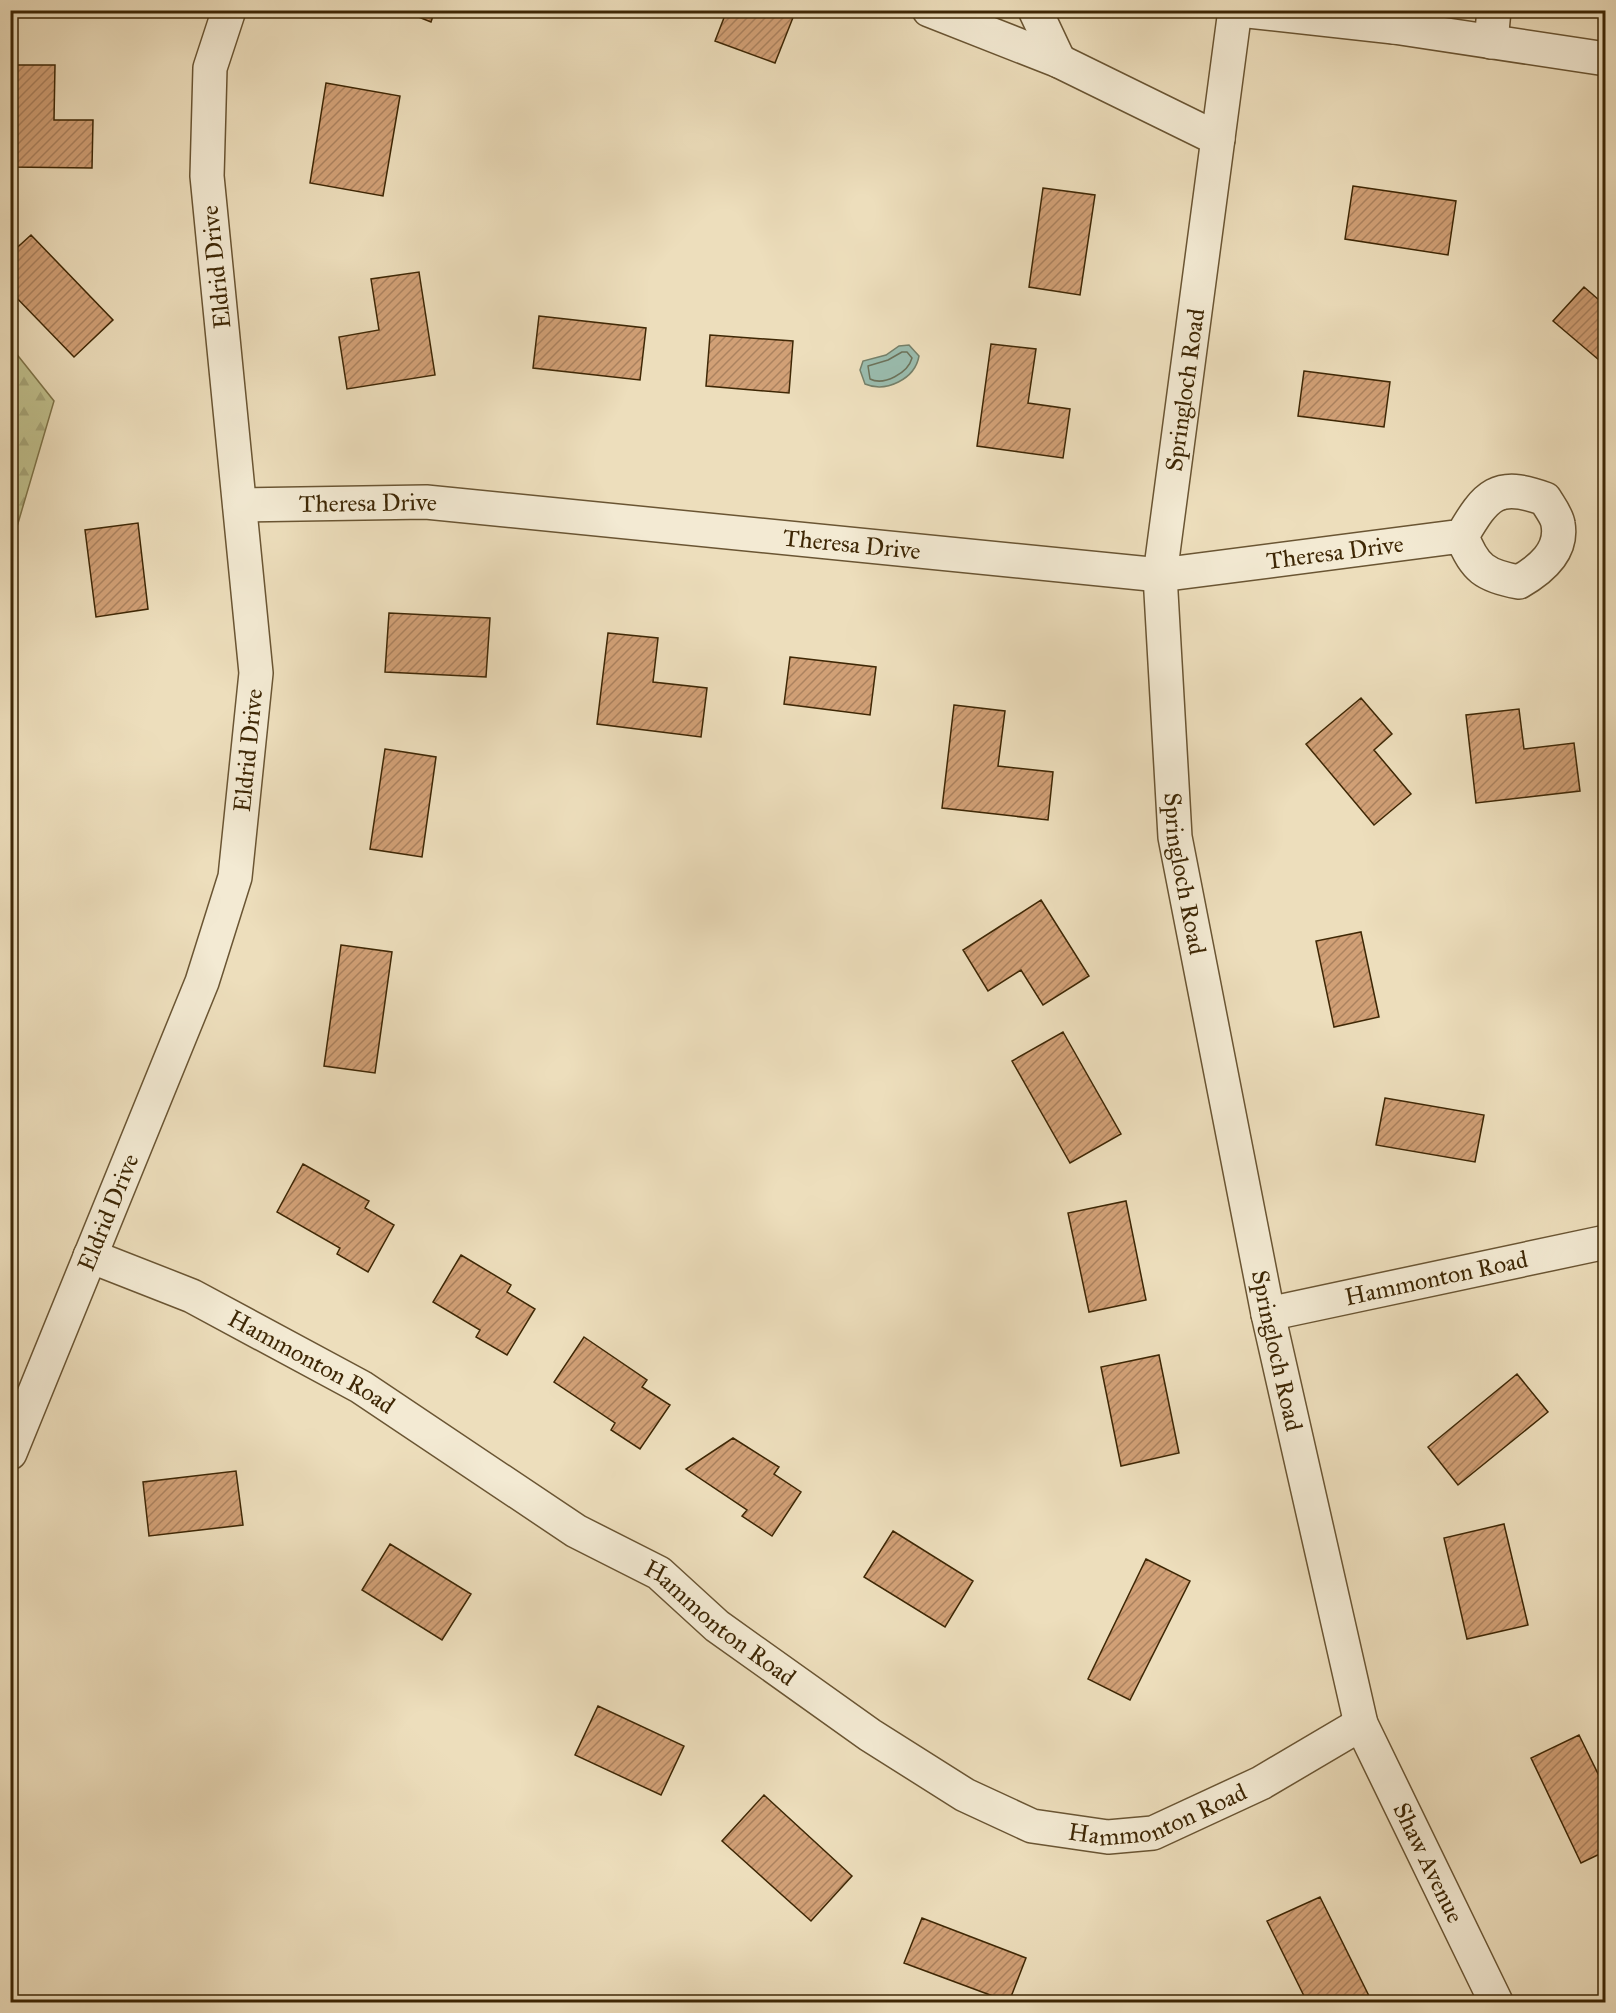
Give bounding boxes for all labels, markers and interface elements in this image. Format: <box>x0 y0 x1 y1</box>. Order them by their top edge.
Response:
street label: Eldrid Drive <box>195 204 237 330</box>
street label: Springloch Road <box>1159 307 1211 473</box>
street label: Theresa Drive <box>299 487 438 519</box>
street label: Theresa Drive <box>782 523 922 566</box>
street label: Theresa Drive <box>1264 529 1405 576</box>
street label: Eldrid Drive <box>227 687 269 814</box>
street label: Springloch Road <box>1157 792 1213 957</box>
street label: Eldrid Drive <box>71 1149 145 1275</box>
street label: Hammonton Road <box>1342 1244 1531 1312</box>
street label: Springloch Road <box>1245 1268 1309 1434</box>
street label: Hammonton Road <box>223 1303 401 1420</box>
street label: Hammonton Road <box>639 1553 802 1692</box>
street label: Hammonton Road <box>1066 1777 1251 1853</box>
street label: Shaw Avenue <box>1386 1798 1470 1928</box>

